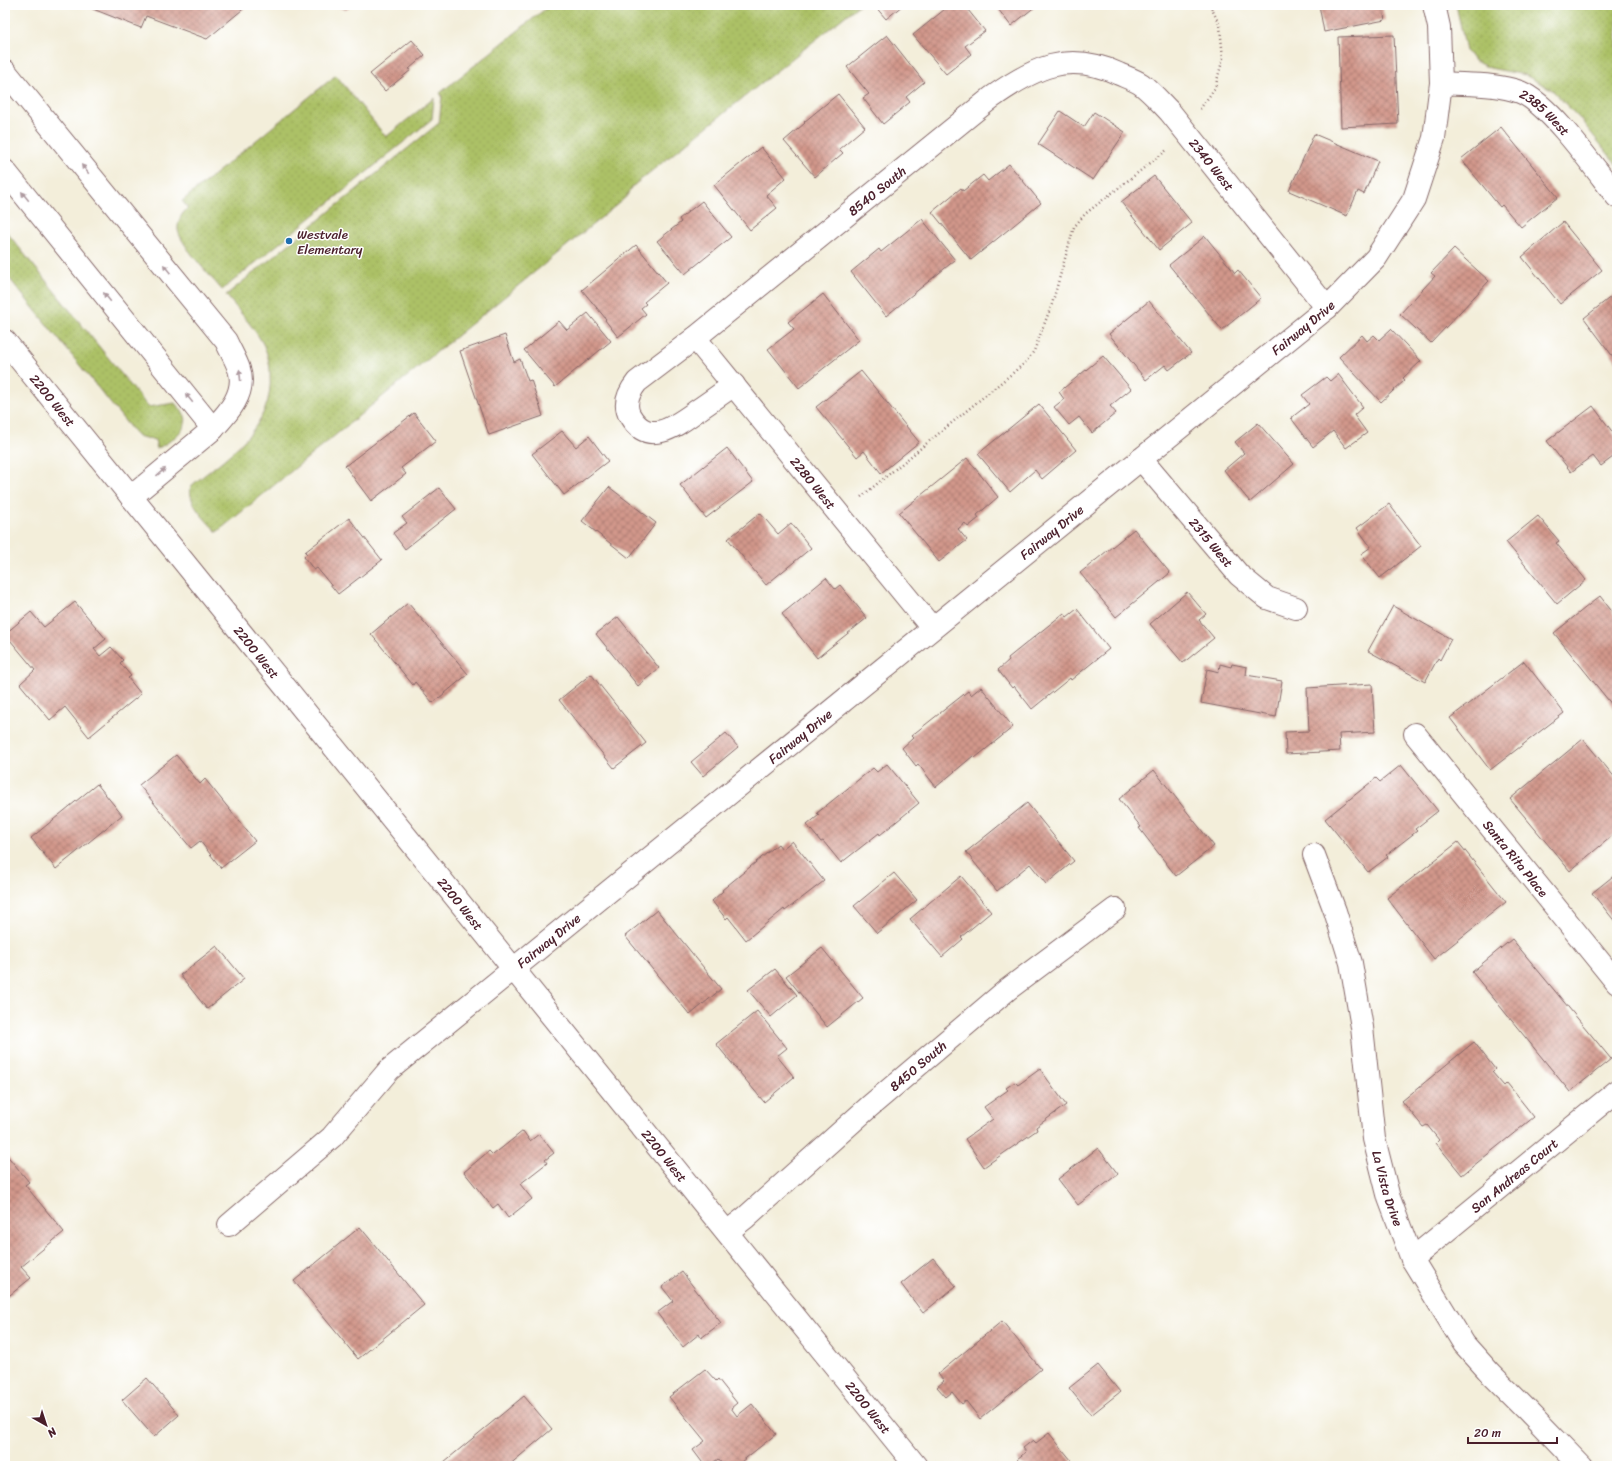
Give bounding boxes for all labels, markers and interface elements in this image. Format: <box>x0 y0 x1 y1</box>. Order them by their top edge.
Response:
street label: 2385 West <box>1516 82 1576 141</box>
street label: 2340 West <box>1183 133 1241 196</box>
street label: 8540 South <box>842 160 911 222</box>
one-way arrow <box>80 163 89 174</box>
one-way arrow <box>21 191 29 202</box>
place label: Westvale Elementary <box>297 223 363 261</box>
marker: Westvale Elementary <box>284 236 294 246</box>
one-way arrow <box>163 264 172 275</box>
one-way arrow <box>102 292 111 303</box>
street label: Fairway Drive <box>1266 294 1341 361</box>
street label: 2200 West <box>24 368 82 432</box>
one-way arrow <box>236 369 243 381</box>
one-way arrow <box>184 393 193 404</box>
street label: 2280 West <box>785 451 842 515</box>
one-way arrow <box>156 467 167 476</box>
street label: Fairway Drive <box>1014 498 1089 565</box>
street label: 2315 West <box>1183 512 1240 573</box>
street label: 2200 West <box>228 620 286 684</box>
street label: Fairway Drive <box>763 703 838 769</box>
street label: Santa Rita Place <box>1477 814 1554 902</box>
street label: 2200 West <box>432 872 490 936</box>
street label: Fairway Drive <box>511 907 586 974</box>
street label: 8450 South <box>884 1034 952 1097</box>
street label: 2200 West <box>636 1124 694 1188</box>
street label: San Andreas Court <box>1465 1132 1563 1218</box>
street label: La Vista Drive <box>1366 1148 1410 1230</box>
street label: 2200 West <box>840 1375 897 1439</box>
north arrow <box>26 1405 66 1445</box>
scale bar <box>1468 1419 1557 1445</box>
text: N <box>43 1422 62 1442</box>
text: 20 m <box>1474 1422 1501 1444</box>

